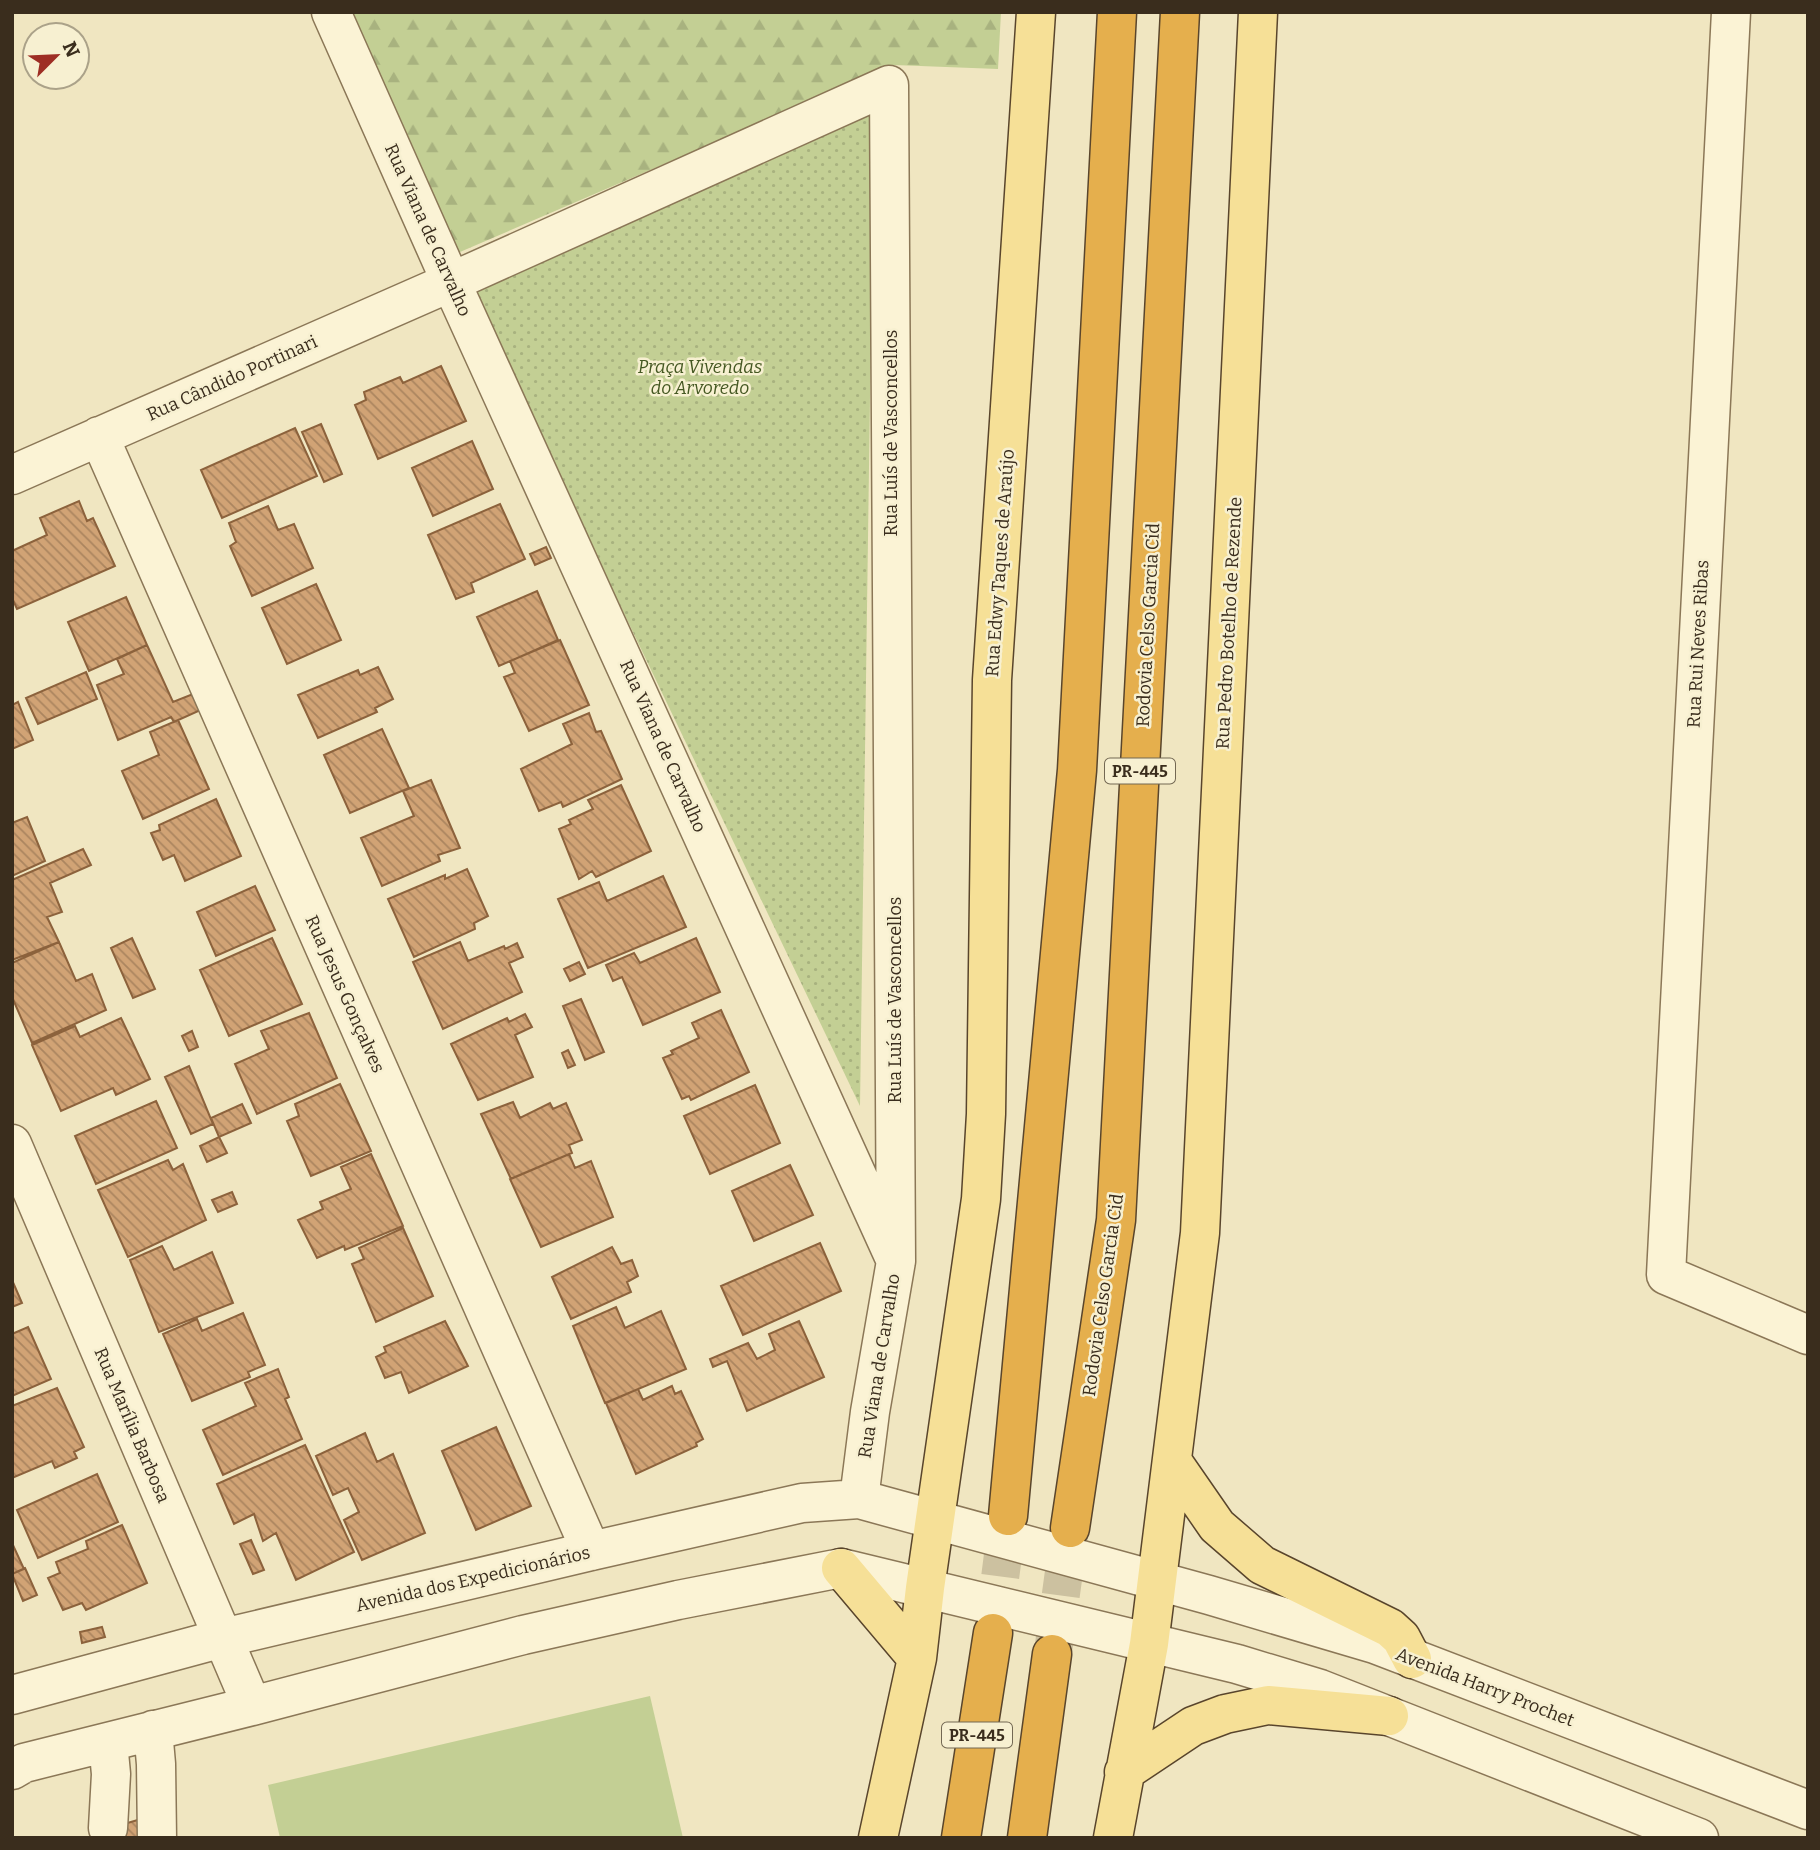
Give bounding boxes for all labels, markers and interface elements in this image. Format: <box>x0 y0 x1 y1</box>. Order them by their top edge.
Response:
north arrow <box>21 21 91 91</box>
text: N <box>58 38 85 61</box>
street label: Rua Viana de Carvalho <box>380 140 476 320</box>
street label: Rua Cândido Portinari <box>143 330 321 426</box>
street label: Rua Luís de Vasconcellos <box>880 330 902 536</box>
park label: Praça Vivendas do Arvoredo <box>638 356 763 399</box>
street label: Rua Edwy Taques de Araújo <box>981 448 1019 678</box>
street label: Rua Pedro Botelho de Rezende <box>1211 496 1247 750</box>
street label: Rodovia Celso Garcia Cid <box>1132 522 1164 728</box>
street label: Rua Rui Neves Ribas <box>1683 559 1713 729</box>
street label: Rua Viana de Carvalho <box>615 656 711 836</box>
road number: PR-445 <box>1105 758 1175 784</box>
street label: Rua Luís de Vasconcellos <box>884 897 906 1103</box>
street label: Rua Jesus Gonçalves <box>300 912 390 1076</box>
street label: Rodovia Celso Garcia Cid <box>1078 1192 1128 1398</box>
street label: Rua Viana de Carvalho <box>854 1272 904 1460</box>
street label: Rua Marília Barbosa <box>89 1344 175 1506</box>
street label: Avenida dos Expedicionários <box>354 1541 592 1617</box>
street label: Avenida Harry Prochet <box>1393 1643 1578 1731</box>
road number: PR-445 <box>942 1722 1012 1748</box>

